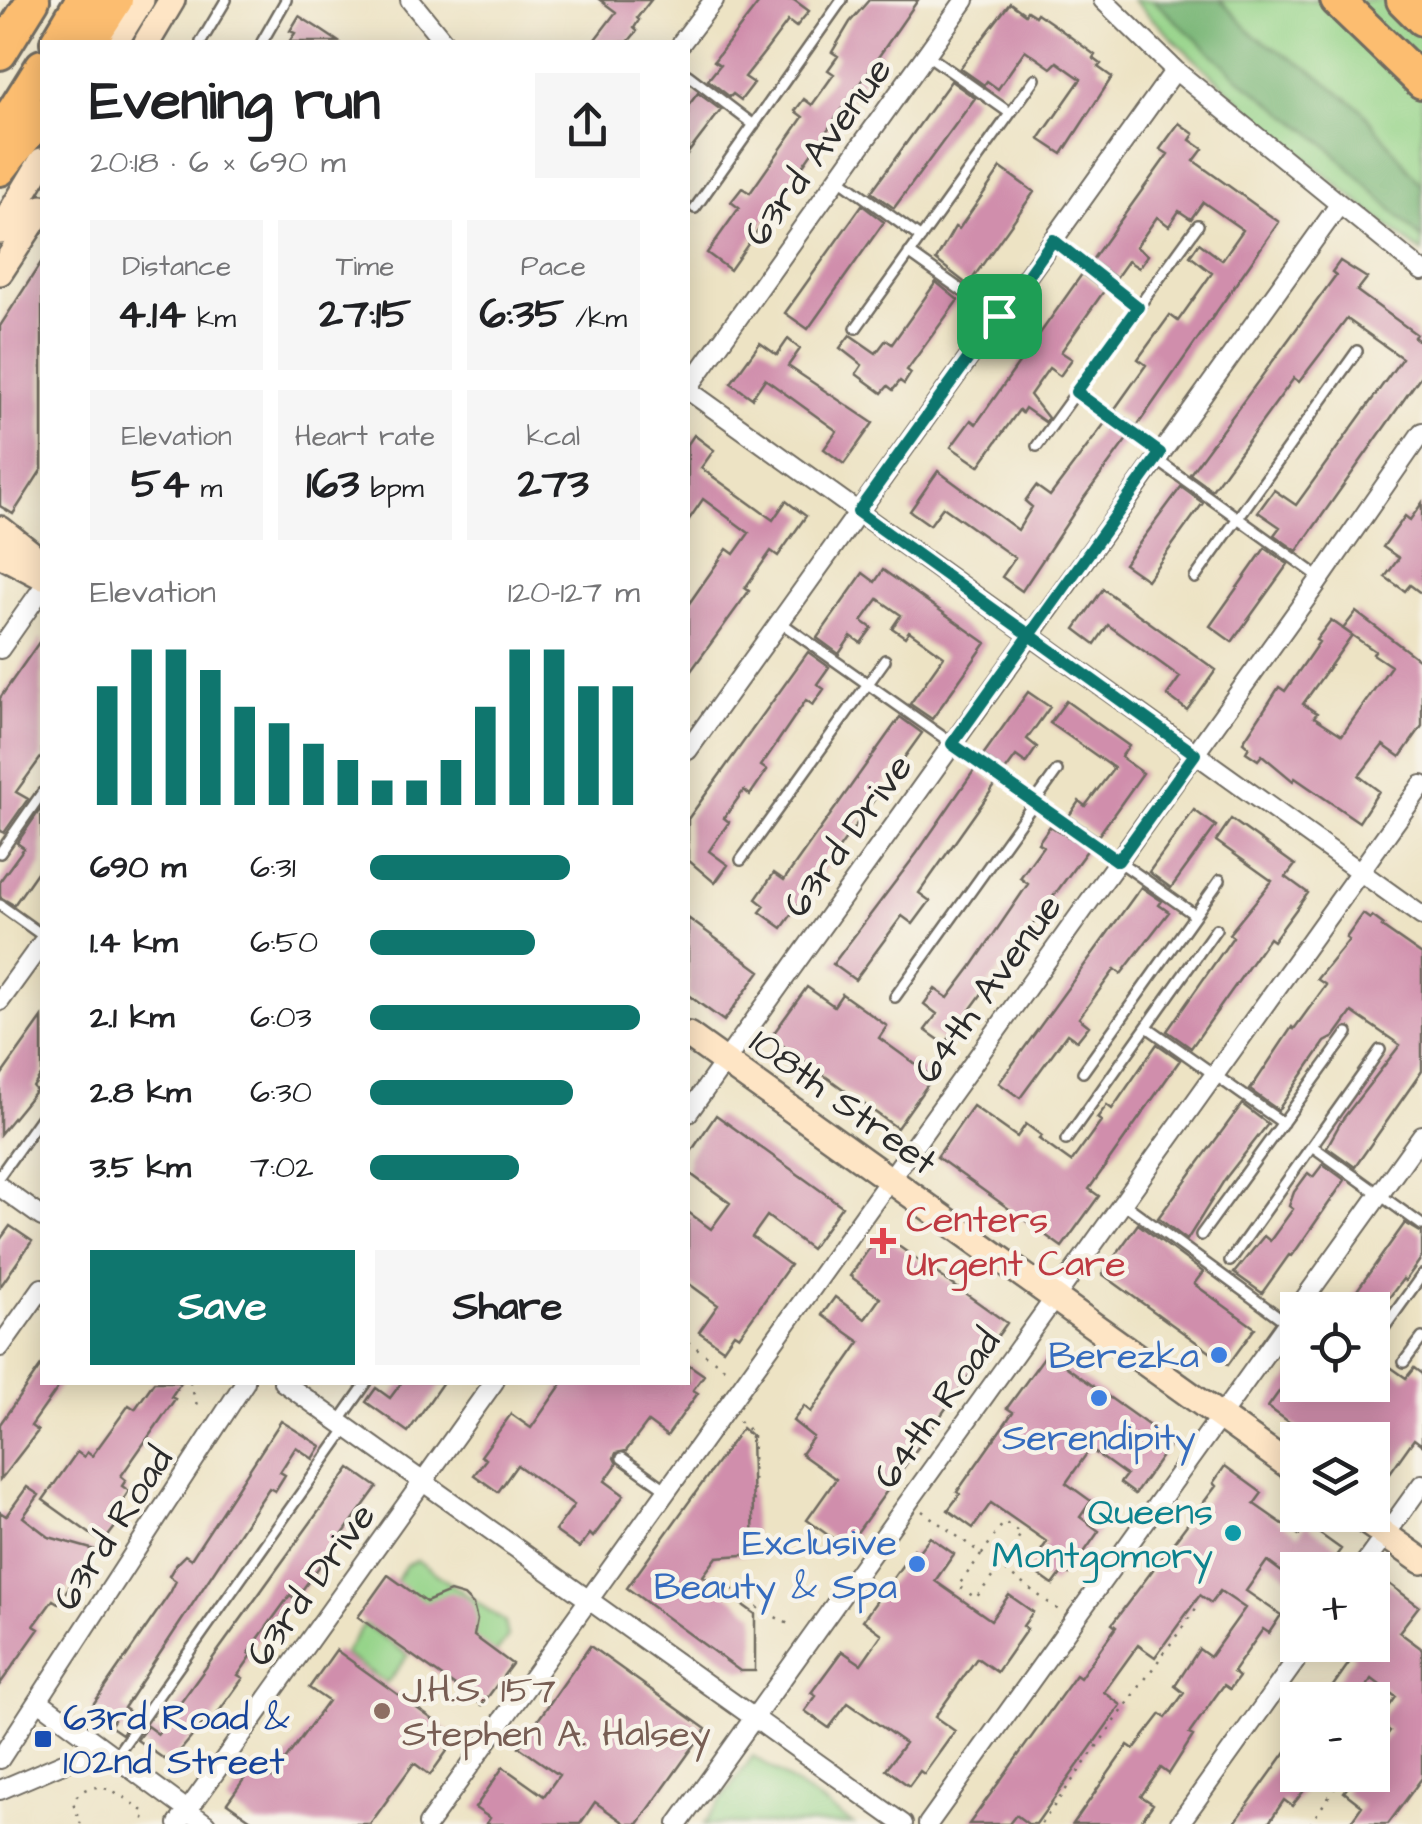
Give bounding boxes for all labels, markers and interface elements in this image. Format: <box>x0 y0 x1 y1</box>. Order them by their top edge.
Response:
street label: 63rd Avenue <box>732 47 905 257</box>
text: Evening run <box>90 64 380 140</box>
button: share <box>535 73 640 178</box>
text: 20:18 · 6 × 690 m <box>90 140 346 185</box>
text: Distance <box>122 247 231 286</box>
text: Time <box>336 247 394 286</box>
text: Pace <box>521 247 586 286</box>
pin <box>957 274 1042 359</box>
text: 4.14 <box>117 286 186 344</box>
text: 27:15 <box>319 286 411 344</box>
text: 6:35 <box>480 286 564 344</box>
icon: arrive <box>972 289 1027 344</box>
text: km <box>186 299 236 338</box>
text: /km <box>564 299 627 338</box>
text: Elevation <box>122 417 232 456</box>
text: Heart rate <box>295 417 435 456</box>
text: kcal <box>527 417 580 456</box>
text: 54 <box>131 456 189 514</box>
text: 163 <box>306 456 359 514</box>
text: 273 <box>518 456 589 514</box>
text: m <box>189 469 222 508</box>
text: bpm <box>359 469 424 508</box>
text: Elevation <box>90 570 216 615</box>
text: 120–127 m <box>508 570 640 615</box>
street label: 63rd Drive <box>772 744 926 928</box>
text: 690 m <box>90 845 186 890</box>
text: 6:31 <box>250 845 296 890</box>
street label: 64th Avenue <box>902 884 1075 1094</box>
text: 1.4 km <box>90 920 178 965</box>
text: 6:50 <box>250 920 318 965</box>
text: 2.1 km <box>90 995 174 1040</box>
text: 6:03 <box>250 995 312 1040</box>
street label: 108th Street <box>739 1017 947 1188</box>
text: 2.8 km <box>90 1070 191 1115</box>
text: 6:30 <box>250 1070 312 1115</box>
text: 3.5 km <box>90 1145 191 1190</box>
text: 7:02 <box>250 1145 314 1190</box>
place label: Centers Urgent Care <box>906 1195 1126 1291</box>
marker: Centers Urgent Care <box>870 1228 896 1254</box>
button: Save <box>90 1250 355 1365</box>
button: Share <box>375 1250 640 1365</box>
map controls <box>1280 1292 1390 1792</box>
button: locate <box>1280 1292 1390 1402</box>
street label: 64th Road <box>862 1319 1013 1500</box>
place label: Berezka <box>1048 1331 1199 1383</box>
marker: Berezka <box>1208 1344 1230 1366</box>
marker: Serendipity <box>1088 1387 1110 1409</box>
place label: Serendipity <box>1002 1413 1196 1466</box>
button: layers <box>1280 1422 1390 1532</box>
street label: 63rd Road <box>41 1437 186 1621</box>
place label: Queens Montgomory <box>992 1487 1213 1584</box>
street label: 63rd Drive <box>235 1493 389 1677</box>
place label: Exclusive Beauty & Spa <box>654 1518 897 1615</box>
marker: Queens Montgomory <box>1222 1522 1244 1544</box>
button: + <box>1280 1552 1390 1662</box>
marker: Exclusive Beauty & Spa <box>906 1553 928 1575</box>
place label: J.H.S. 157 Stephen A. Halsey <box>402 1665 711 1762</box>
button: − <box>1280 1682 1390 1792</box>
place label: 63rd Road & 102nd Street <box>63 1693 290 1789</box>
marker: J.H.S. 157 Stephen A. Halsey <box>371 1700 393 1722</box>
marker: 63rd Road & 102nd Street <box>32 1728 54 1750</box>

